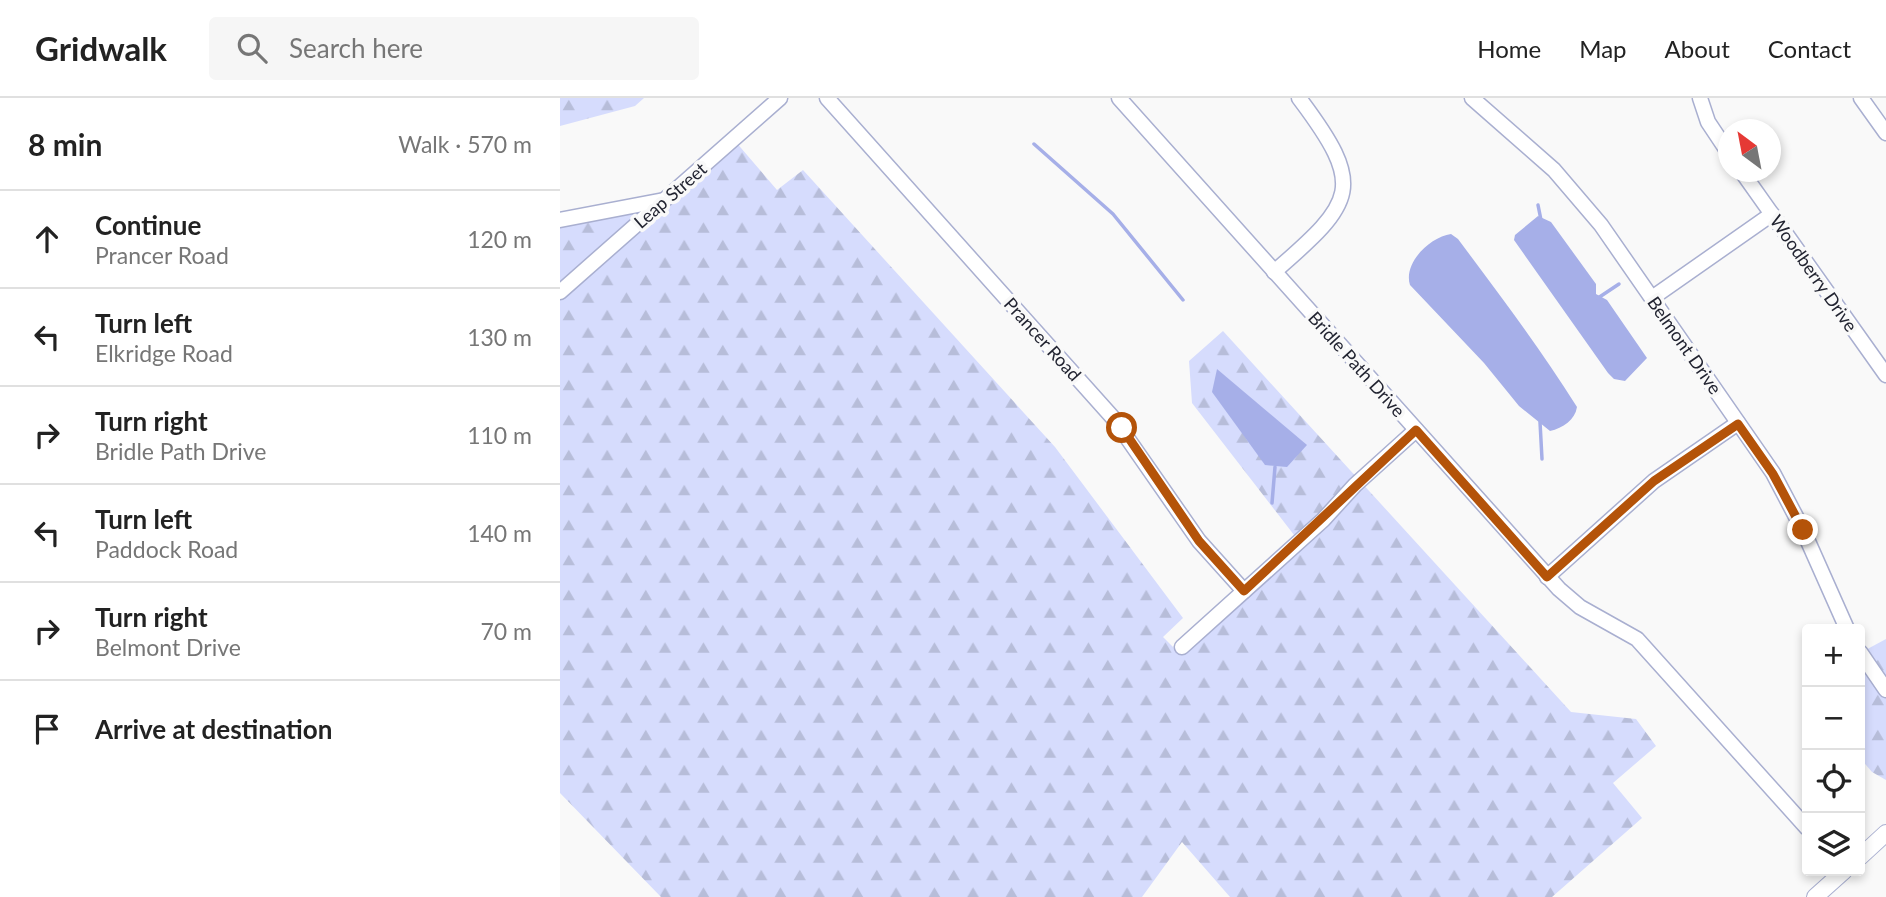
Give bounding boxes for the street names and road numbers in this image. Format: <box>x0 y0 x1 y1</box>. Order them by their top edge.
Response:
street label: Leap Street <box>629 157 711 233</box>
street label: Woodberry Drive <box>1766 211 1862 335</box>
street label: Belmont Drive <box>1643 292 1727 398</box>
street label: Prancer Road <box>1000 293 1086 385</box>
street label: Bridle Path Drive <box>1304 307 1410 421</box>

